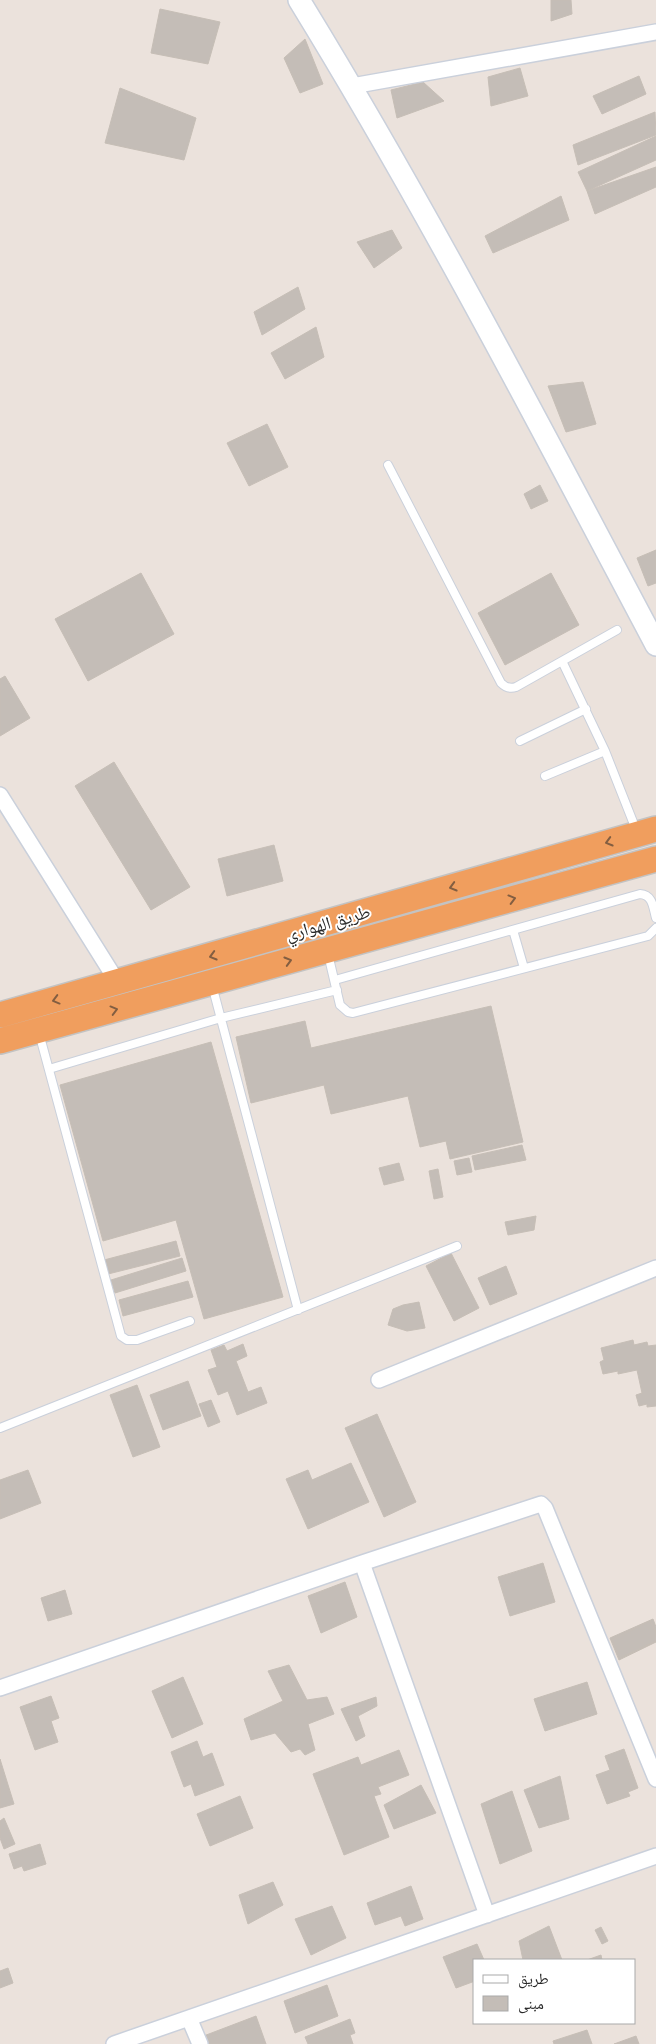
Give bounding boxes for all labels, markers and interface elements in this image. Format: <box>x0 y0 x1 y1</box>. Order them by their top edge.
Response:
one-way arrow <box>605 836 614 847</box>
one-way arrow <box>449 881 458 891</box>
one-way arrow <box>507 894 516 905</box>
street label: طريق الهواري <box>283 900 374 949</box>
one-way arrow <box>209 950 217 960</box>
one-way arrow <box>283 956 291 966</box>
one-way arrow <box>53 994 61 1004</box>
one-way arrow <box>110 1005 119 1016</box>
legend <box>473 1959 636 2024</box>
text: طريق <box>518 1970 549 1989</box>
text: مبنى <box>518 1995 544 2014</box>

